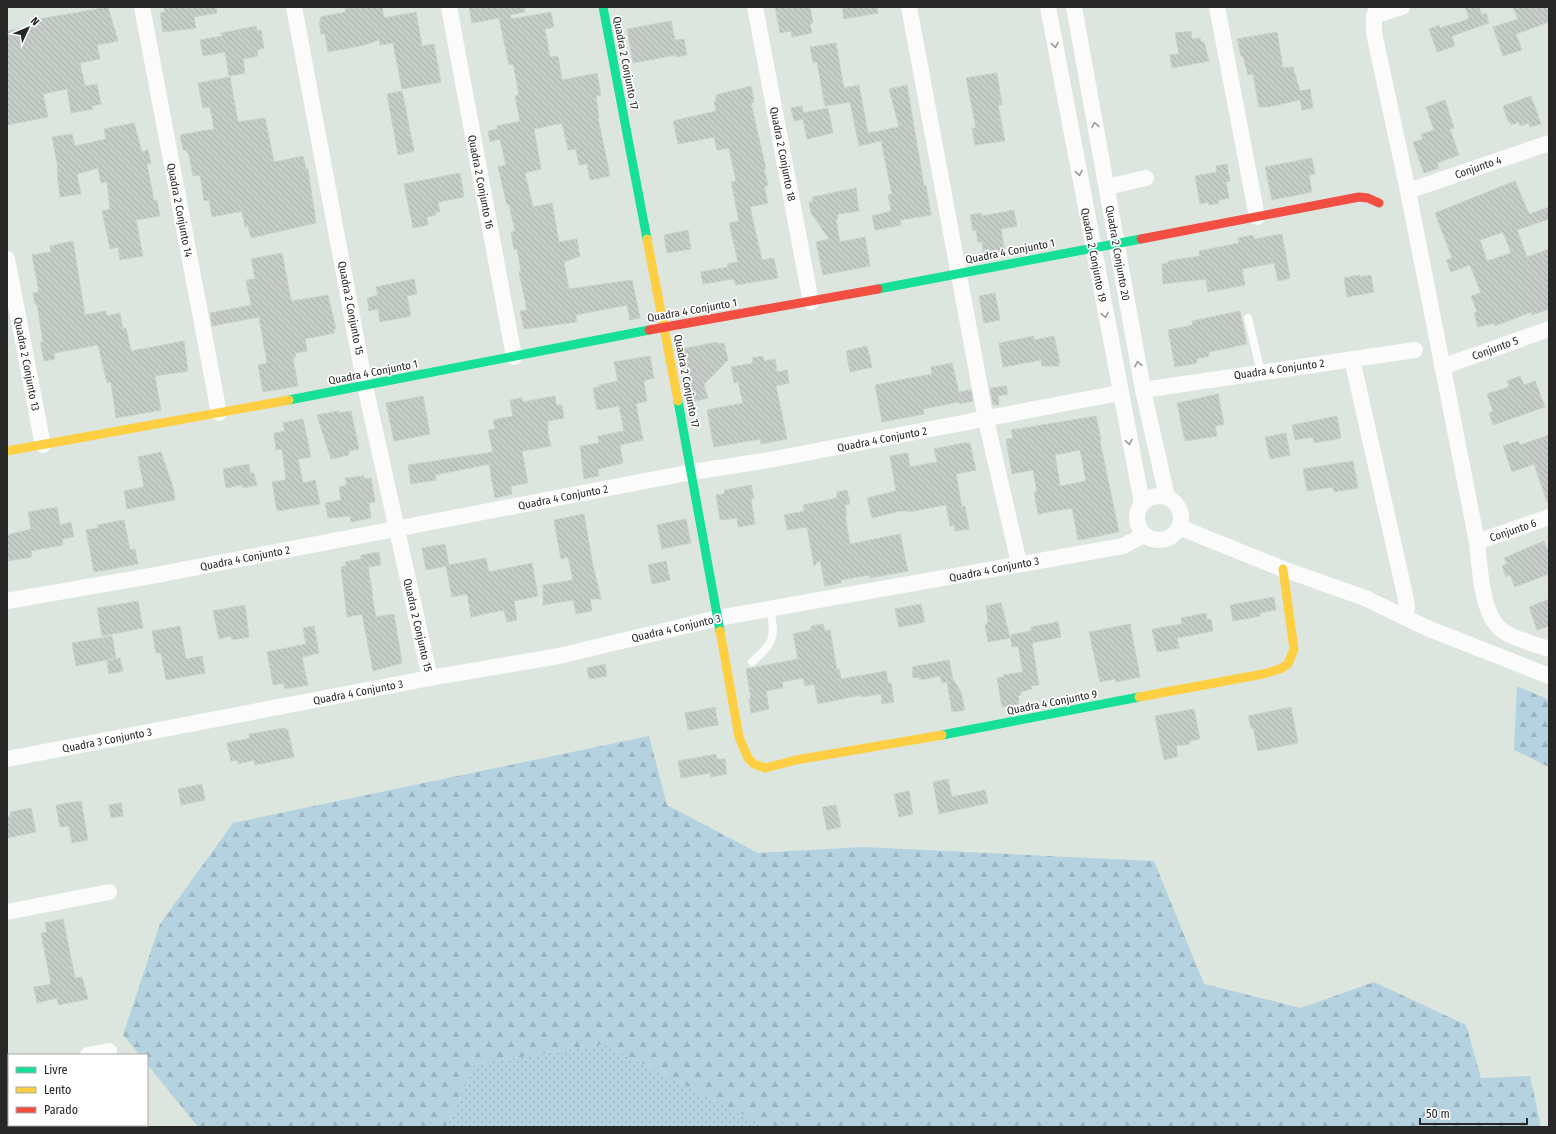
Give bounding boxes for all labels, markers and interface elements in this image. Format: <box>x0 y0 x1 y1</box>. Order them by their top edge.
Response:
north arrow <box>8 8 48 48</box>
text: N <box>28 15 42 28</box>
street label: Quadra 2 Conjunto 17 <box>610 15 641 111</box>
one-way arrow <box>1050 42 1058 48</box>
street label: Quadra 2 Conjunto 18 <box>767 106 798 203</box>
one-way arrow <box>1092 122 1100 129</box>
street label: Quadra 2 Conjunto 16 <box>465 134 496 231</box>
street label: Conjunto 4 <box>1453 153 1504 181</box>
street label: Quadra 2 Conjunto 14 <box>164 162 195 259</box>
one-way arrow <box>1074 170 1082 176</box>
street label: Quadra 2 Conjunto 20 <box>1103 204 1132 302</box>
street label: Quadra 2 Conjunto 19 <box>1078 207 1109 303</box>
street label: Quadra 4 Conjunto 1 <box>964 236 1056 267</box>
street label: Quadra 2 Conjunto 15 <box>335 260 366 356</box>
street label: Quadra 4 Conjunto 1 <box>646 296 738 325</box>
one-way arrow <box>1100 312 1109 318</box>
street label: Quadra 2 Conjunto 13 <box>11 316 42 412</box>
street label: Quadra 2 Conjunto 17 <box>671 333 702 429</box>
street label: Conjunto 5 <box>1470 334 1520 363</box>
street label: Quadra 4 Conjunto 1 <box>327 357 419 388</box>
street label: Quadra 4 Conjunto 2 <box>1233 357 1325 382</box>
one-way arrow <box>1134 360 1143 367</box>
street label: Quadra 4 Conjunto 2 <box>836 424 928 455</box>
one-way arrow <box>1125 439 1133 446</box>
street label: Quadra 4 Conjunto 2 <box>517 482 609 513</box>
street label: Conjunto 6 <box>1488 516 1539 545</box>
street label: Quadra 4 Conjunto 2 <box>199 543 291 574</box>
street label: Quadra 4 Conjunto 3 <box>948 554 1040 585</box>
street label: Quadra 2 Conjunto 15 <box>400 577 435 673</box>
street label: Quadra 4 Conjunto 3 <box>630 612 722 645</box>
street label: Quadra 4 Conjunto 3 <box>312 677 404 708</box>
street label: Quadra 4 Conjunto 9 <box>1006 687 1098 718</box>
street label: Quadra 3 Conjunto 3 <box>61 725 153 756</box>
legend <box>8 1054 148 1126</box>
text: Livre <box>44 1063 68 1077</box>
text: Lento <box>44 1083 71 1097</box>
scale bar <box>1420 1100 1527 1126</box>
text: Parado <box>44 1103 78 1117</box>
text: 50 m <box>1426 1107 1450 1121</box>

